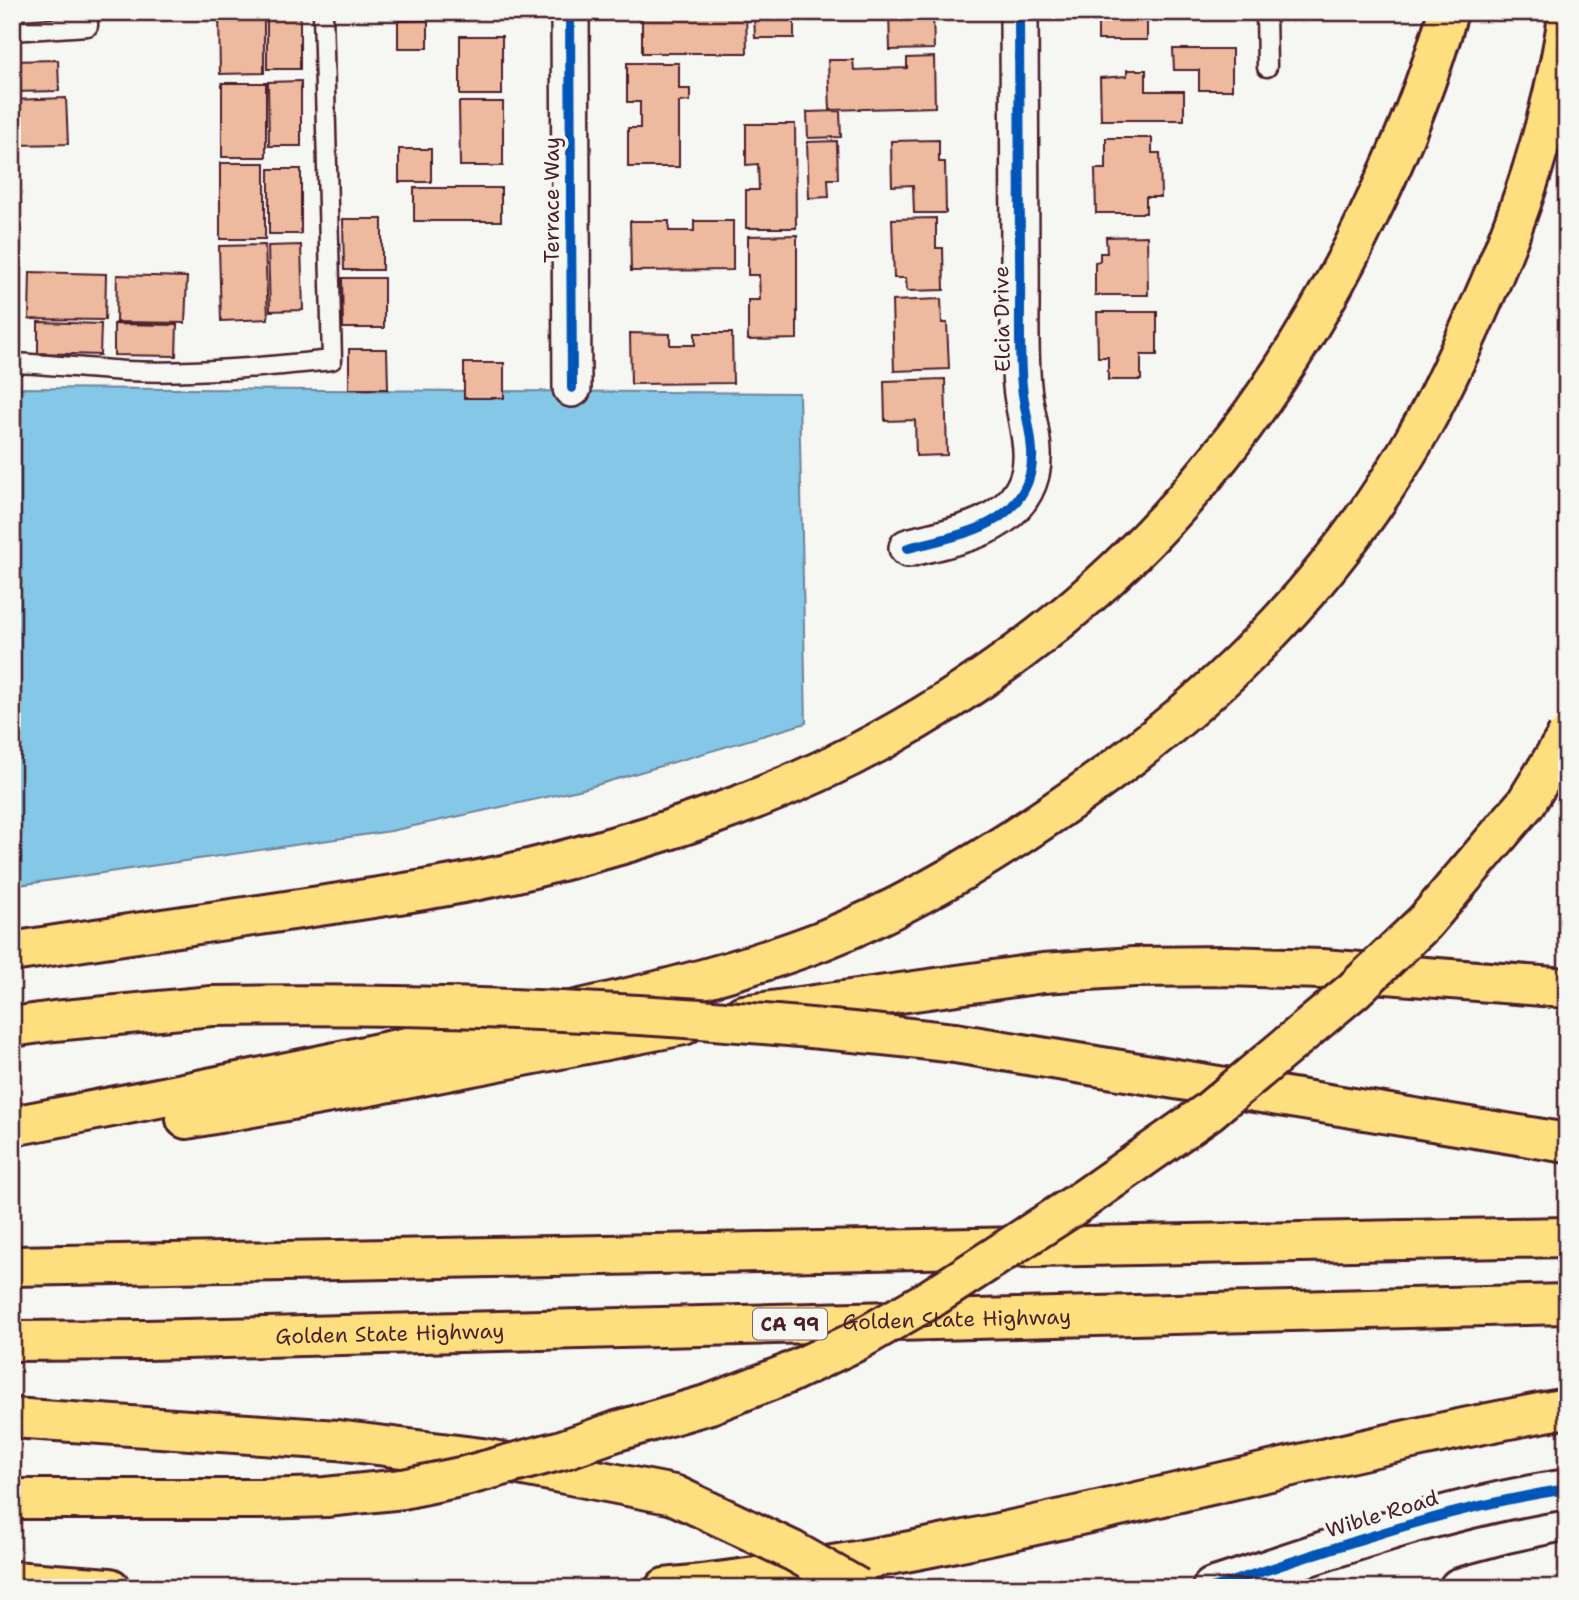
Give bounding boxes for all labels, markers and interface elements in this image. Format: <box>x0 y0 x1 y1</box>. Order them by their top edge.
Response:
street label: Terrace Way <box>538 137 566 263</box>
street label: Elcia Drive <box>987 266 1017 372</box>
street label: Golden State Highway <box>842 1303 1072 1336</box>
road number: CA 99 <box>753 1308 827 1340</box>
street label: Golden State Highway <box>275 1317 505 1351</box>
street label: Wible Road <box>1322 1484 1442 1544</box>

